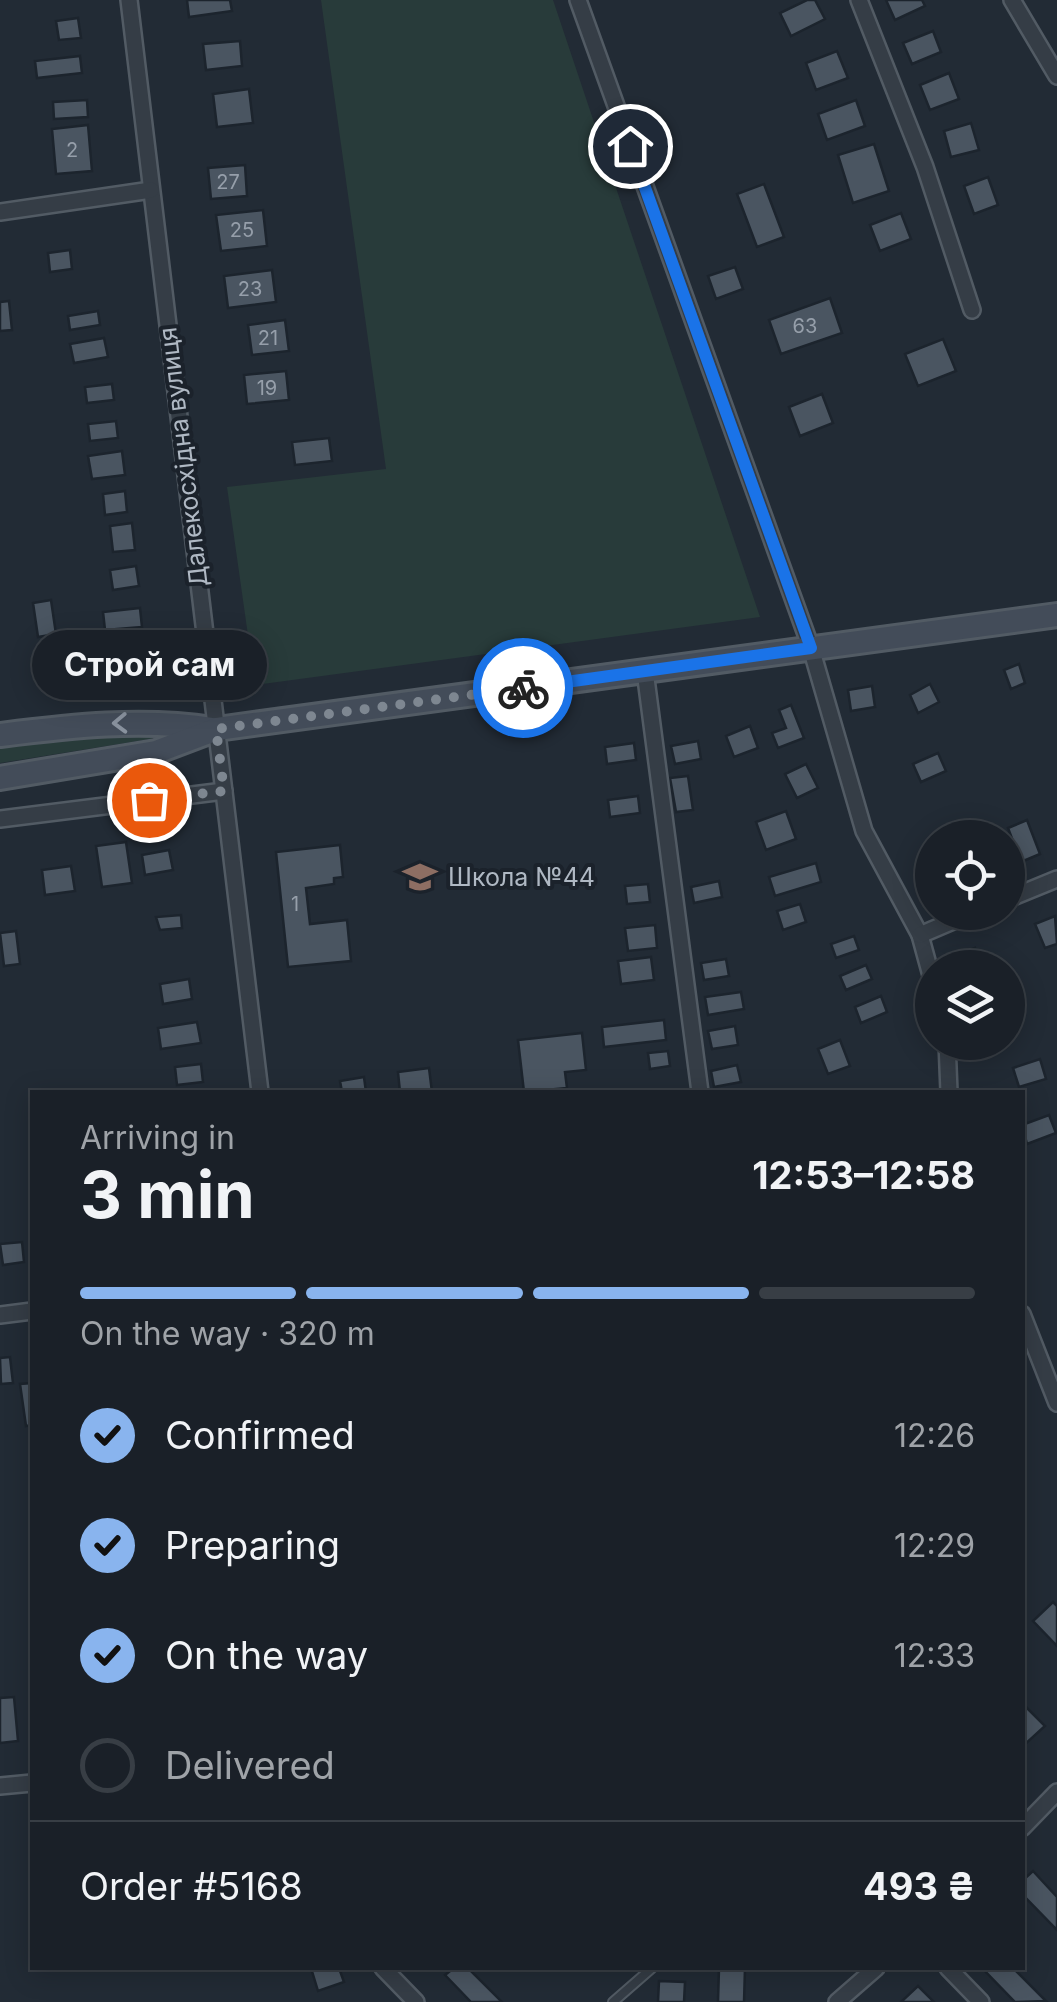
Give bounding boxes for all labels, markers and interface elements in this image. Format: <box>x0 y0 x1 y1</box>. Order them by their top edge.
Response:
pin <box>588 104 673 189</box>
icon: home <box>603 119 658 174</box>
house number: 2 <box>66 138 78 162</box>
house number: 27 <box>216 170 240 194</box>
house number: 25 <box>230 218 254 242</box>
house number: 23 <box>238 277 262 301</box>
house number: 63 <box>793 314 817 338</box>
street label: Далекосхідна вулиця <box>152 325 214 589</box>
house number: 21 <box>258 326 278 350</box>
house number: 19 <box>257 376 277 400</box>
callout: Строй сам <box>32 630 266 700</box>
courier <box>473 638 573 738</box>
text: Строй сам <box>64 645 235 684</box>
icon: bike <box>496 661 551 716</box>
one-way arrow <box>111 713 127 734</box>
pin <box>107 758 192 843</box>
icon: bag <box>122 773 177 828</box>
map controls <box>915 820 1025 1060</box>
button: locate <box>915 820 1025 930</box>
school or university icon: Школа №44 <box>401 858 439 896</box>
place label: Школа №44 <box>448 862 595 892</box>
house number: 1 <box>291 892 299 916</box>
button: layers <box>915 950 1025 1060</box>
text: Arriving in <box>80 1118 235 1157</box>
text: 12:53–12:58 <box>752 1152 975 1198</box>
text: 3 min <box>80 1155 255 1234</box>
text: On the way · 320 m <box>80 1314 375 1353</box>
icon: check <box>80 1408 135 1463</box>
text: Confirmed <box>165 1412 355 1458</box>
text: 12:26 <box>894 1416 975 1455</box>
icon: check <box>80 1518 135 1573</box>
text: Preparing <box>165 1522 340 1568</box>
text: 12:29 <box>894 1526 975 1565</box>
icon: check <box>80 1628 135 1683</box>
text: On the way <box>165 1632 368 1678</box>
text: 12:33 <box>894 1636 975 1675</box>
text: Delivered <box>165 1742 335 1788</box>
text: Order #5168 <box>80 1863 303 1909</box>
text: 493 ₴ <box>863 1863 975 1909</box>

